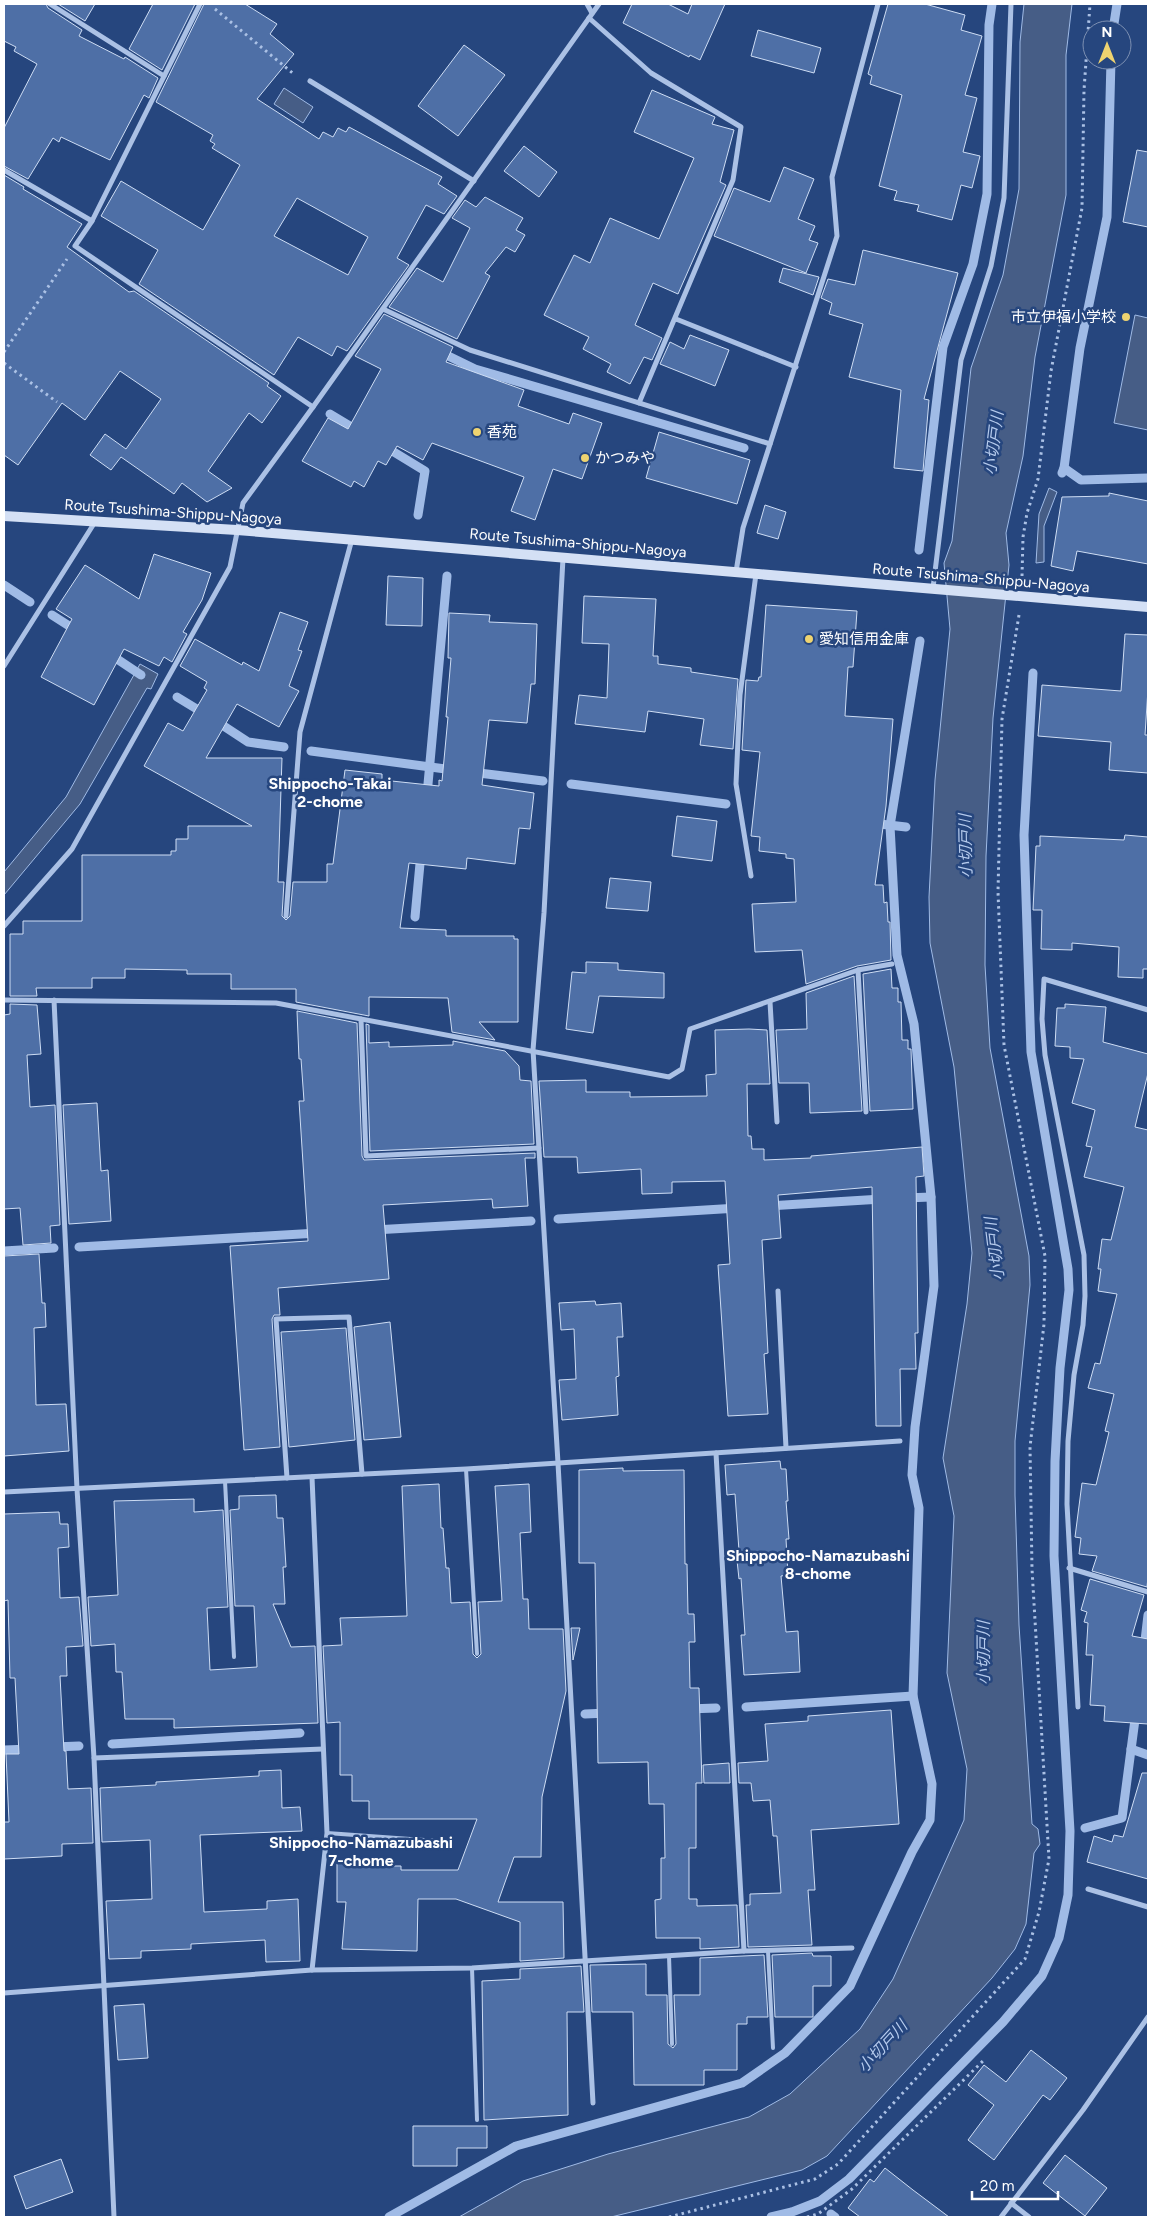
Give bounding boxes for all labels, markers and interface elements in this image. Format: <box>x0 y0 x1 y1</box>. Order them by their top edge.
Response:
north arrow <box>1082 20 1132 70</box>
text: N <box>1102 24 1112 41</box>
place label: 市立伊福小学校 <box>1011 308 1116 326</box>
marker: 市立伊福小学校 <box>1120 311 1132 323</box>
water label: 小切戸川 <box>980 408 1007 476</box>
place label: 香苑 <box>487 423 517 441</box>
marker: 香苑 <box>471 426 483 438</box>
place label: かつみや <box>595 449 655 467</box>
marker: かつみや <box>579 452 591 464</box>
street label: Route Tsushima-Shippu-Nagoya <box>64 495 282 529</box>
street label: Route Tsushima-Shippu-Nagoya <box>469 525 687 561</box>
street label: Route Tsushima-Shippu-Nagoya <box>872 560 1090 596</box>
place label: 愛知信用金庫 <box>819 630 909 648</box>
marker: 愛知信用金庫 <box>803 633 815 645</box>
district label: Shippocho-Takai 2-chome <box>269 774 391 811</box>
water label: 小切戸川 <box>955 812 976 878</box>
water label: 小切戸川 <box>981 1214 1008 1282</box>
district label: Shippocho-Namazubashi 8-chome <box>726 1546 910 1583</box>
water label: 小切戸川 <box>974 1619 993 1685</box>
district label: Shippocho-Namazubashi 7-chome <box>269 1833 453 1870</box>
water label: 小切戸川 <box>854 2015 912 2076</box>
scale bar <box>972 2168 1058 2200</box>
text: 20 m <box>980 2177 1014 2195</box>

